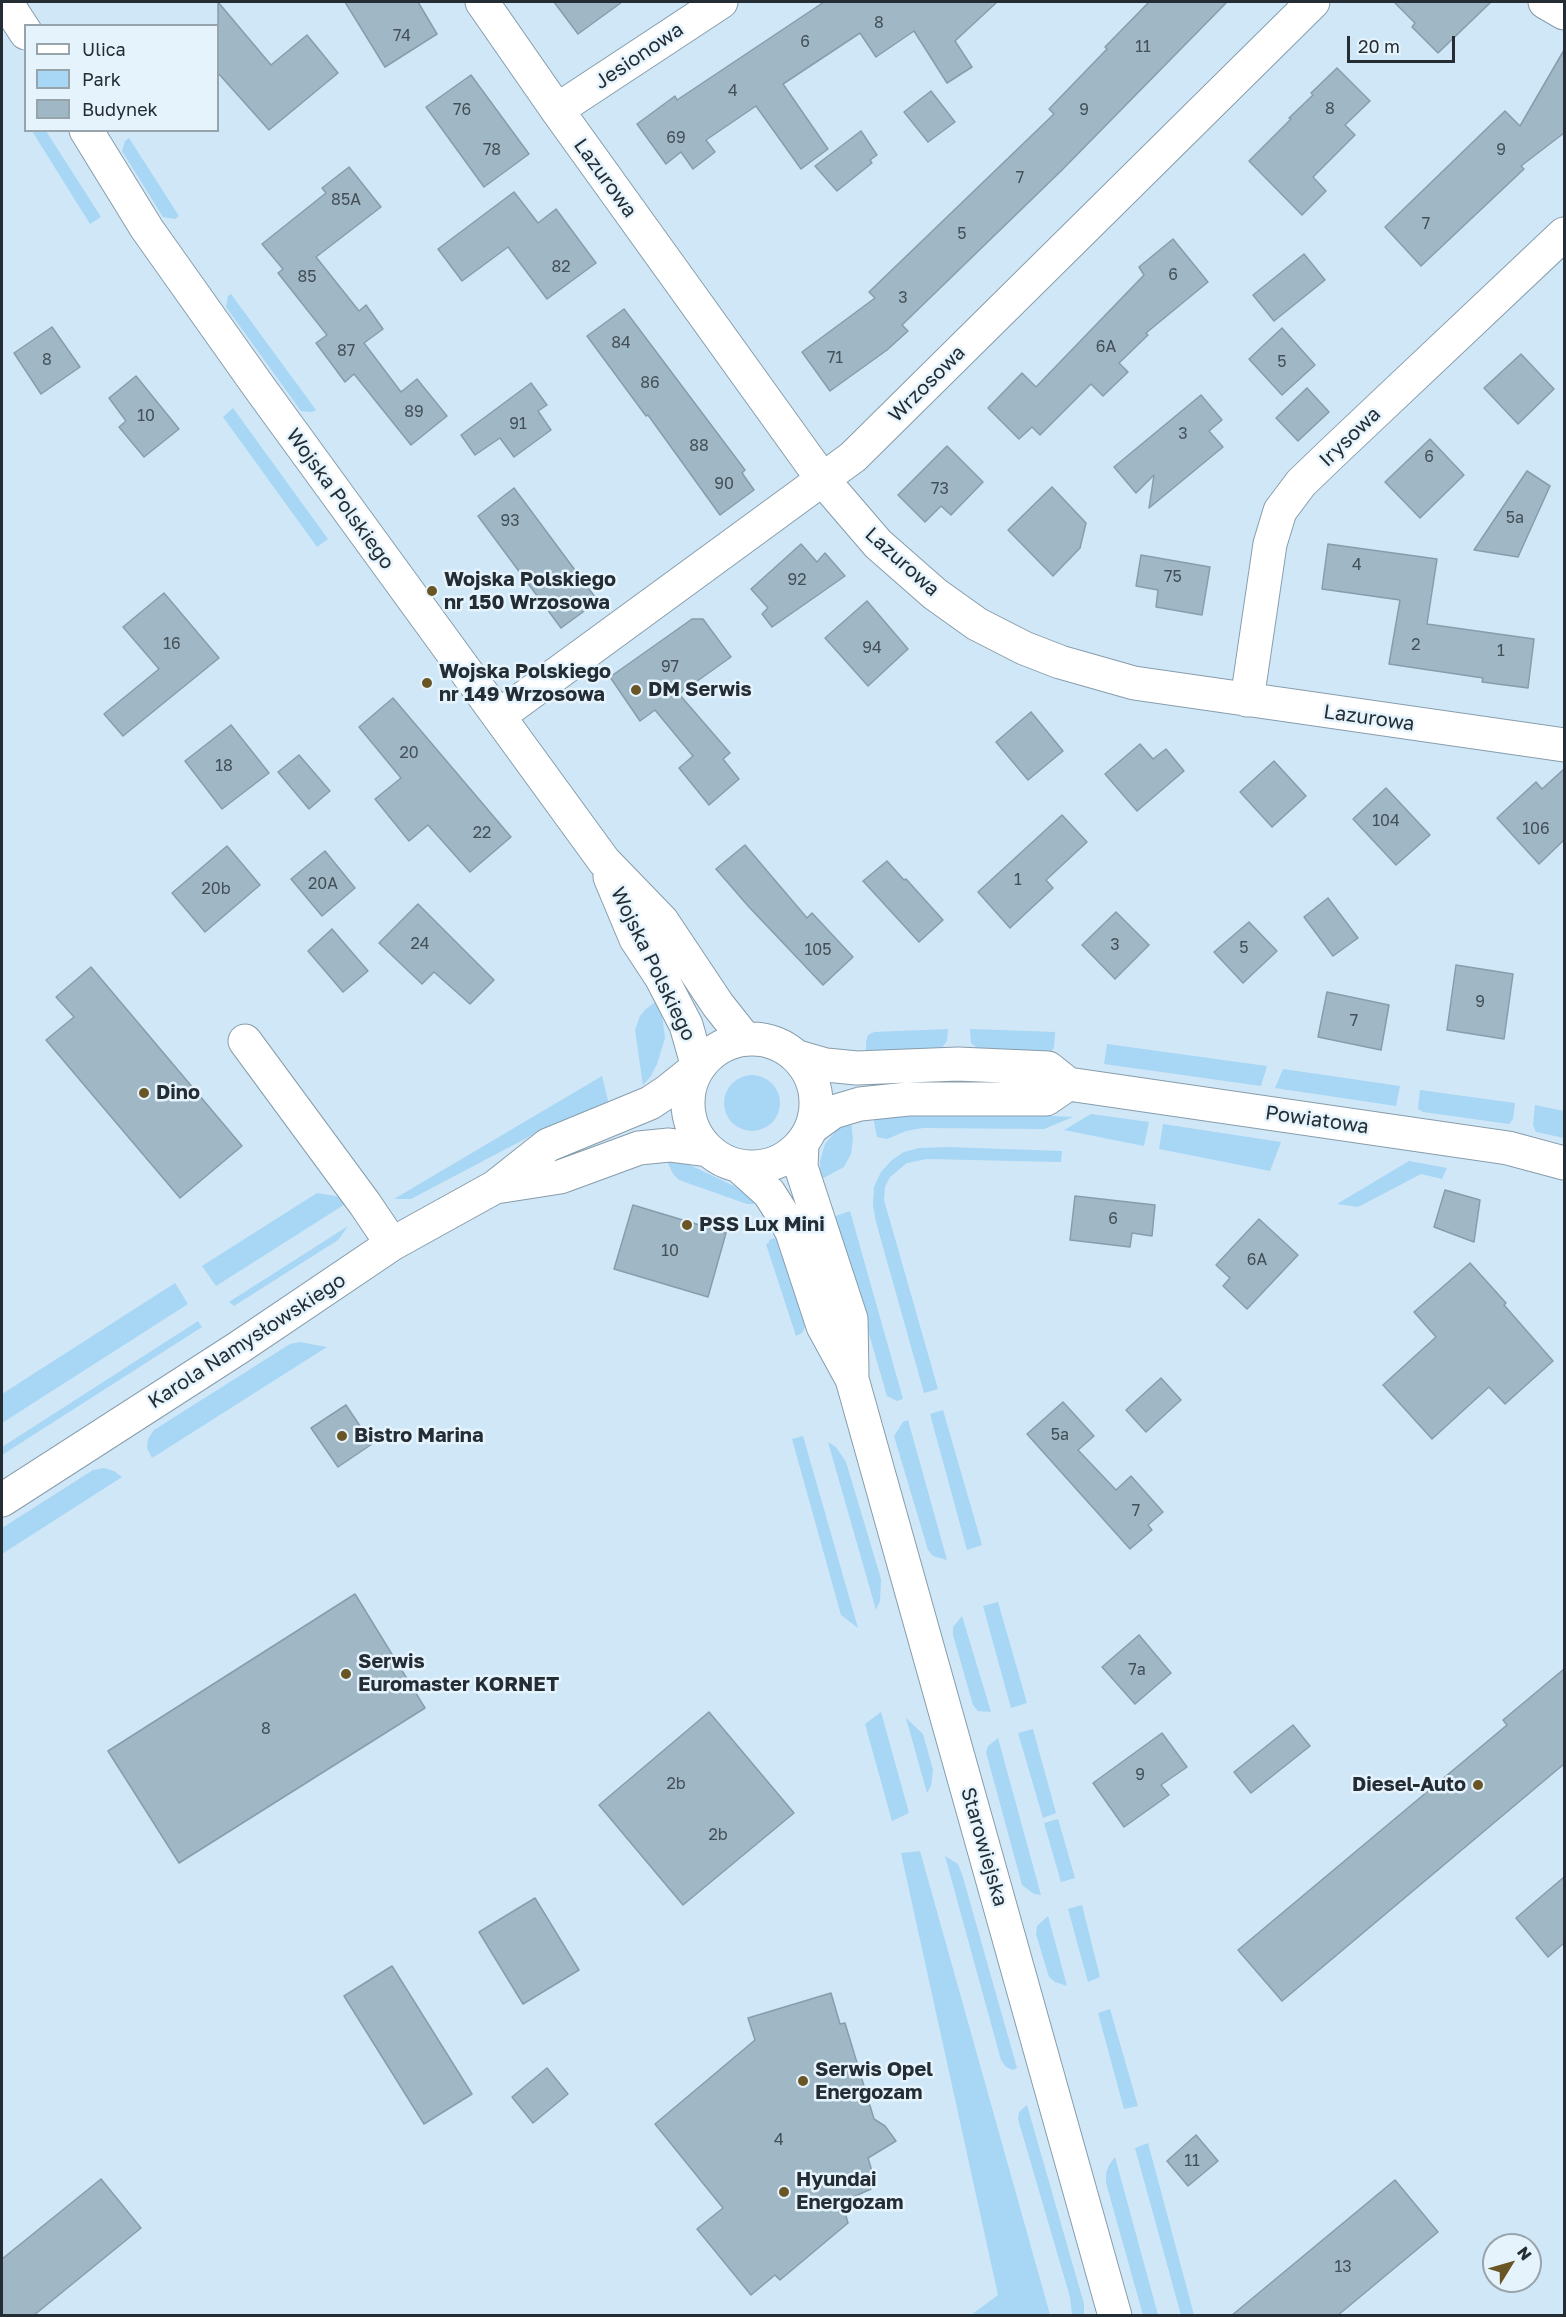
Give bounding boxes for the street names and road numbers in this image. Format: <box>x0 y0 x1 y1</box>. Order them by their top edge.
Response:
street label: Jesionowa <box>590 18 688 94</box>
street label: Lazurowa <box>568 134 642 222</box>
street label: Wrzosowa <box>884 341 970 427</box>
street label: Irysowa <box>1315 402 1385 472</box>
street label: Wojska Polskiego <box>281 424 399 574</box>
street label: Lazurowa <box>860 522 944 602</box>
street label: Lazurowa <box>1322 700 1416 736</box>
street label: Wojska Polskiego <box>605 883 701 1045</box>
street label: Powiatowa <box>1264 1101 1370 1139</box>
street label: Karola Namysłowskiego <box>144 1268 350 1414</box>
street label: Starowiejska <box>956 1785 1012 1909</box>

